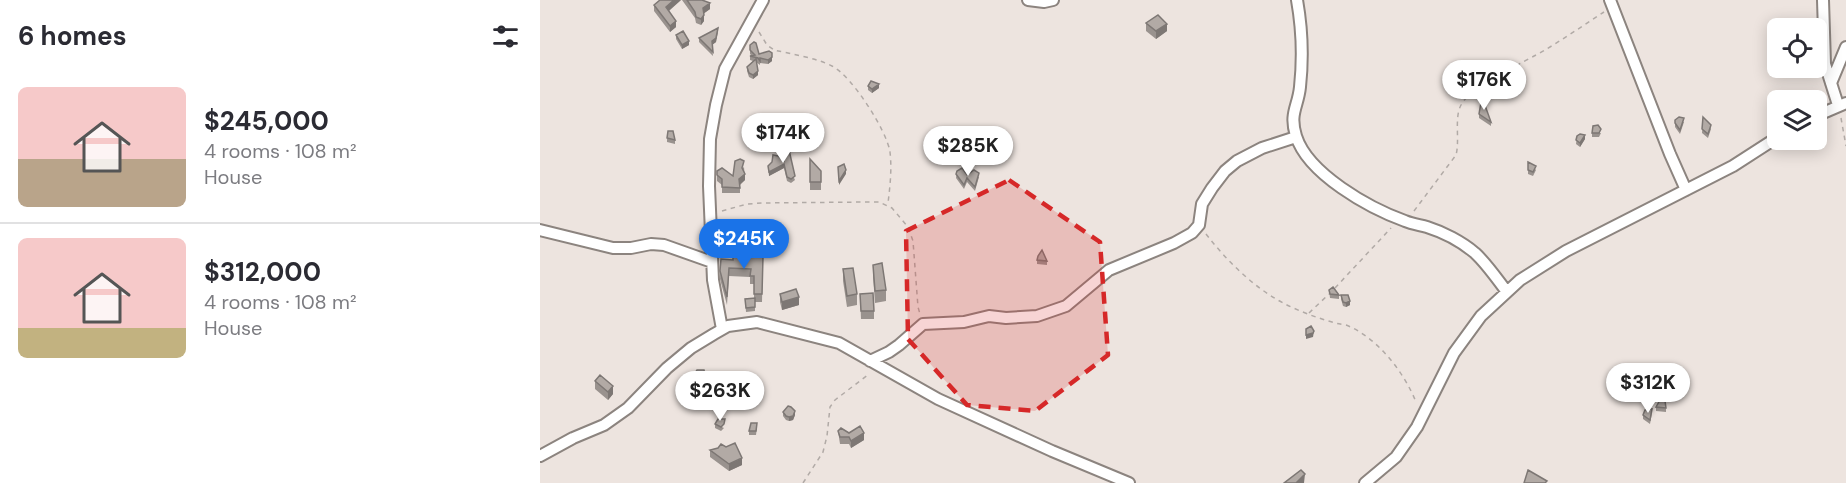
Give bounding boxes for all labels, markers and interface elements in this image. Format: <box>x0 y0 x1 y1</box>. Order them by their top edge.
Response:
map controls <box>1767 18 1827 150</box>
button: locate <box>1767 18 1827 78</box>
text: 6 homes <box>18 19 126 53</box>
icon: filters <box>489 20 522 53</box>
pin: $176K <box>1442 60 1526 111</box>
text: $176K <box>1456 66 1512 92</box>
button: layers <box>1767 90 1827 150</box>
text: $245,000 <box>204 104 329 138</box>
icon: home <box>66 111 138 183</box>
pin: $174K <box>741 113 825 164</box>
text: $174K <box>755 119 811 145</box>
pin: $285K <box>926 126 1010 177</box>
text: $285K <box>937 132 999 158</box>
text: 4 rooms · 108 m² <box>204 138 356 164</box>
text: House <box>204 164 262 190</box>
pin: $245K <box>702 219 786 270</box>
text: $245K <box>713 225 775 251</box>
text: $312,000 <box>204 255 321 289</box>
icon: home <box>66 262 138 334</box>
text: 4 rooms · 108 m² <box>204 289 356 315</box>
text: House <box>204 315 262 341</box>
pin: $312K <box>1606 363 1690 414</box>
text: $312K <box>1620 369 1676 395</box>
pin: $263K <box>678 371 762 422</box>
text: $263K <box>689 377 751 403</box>

